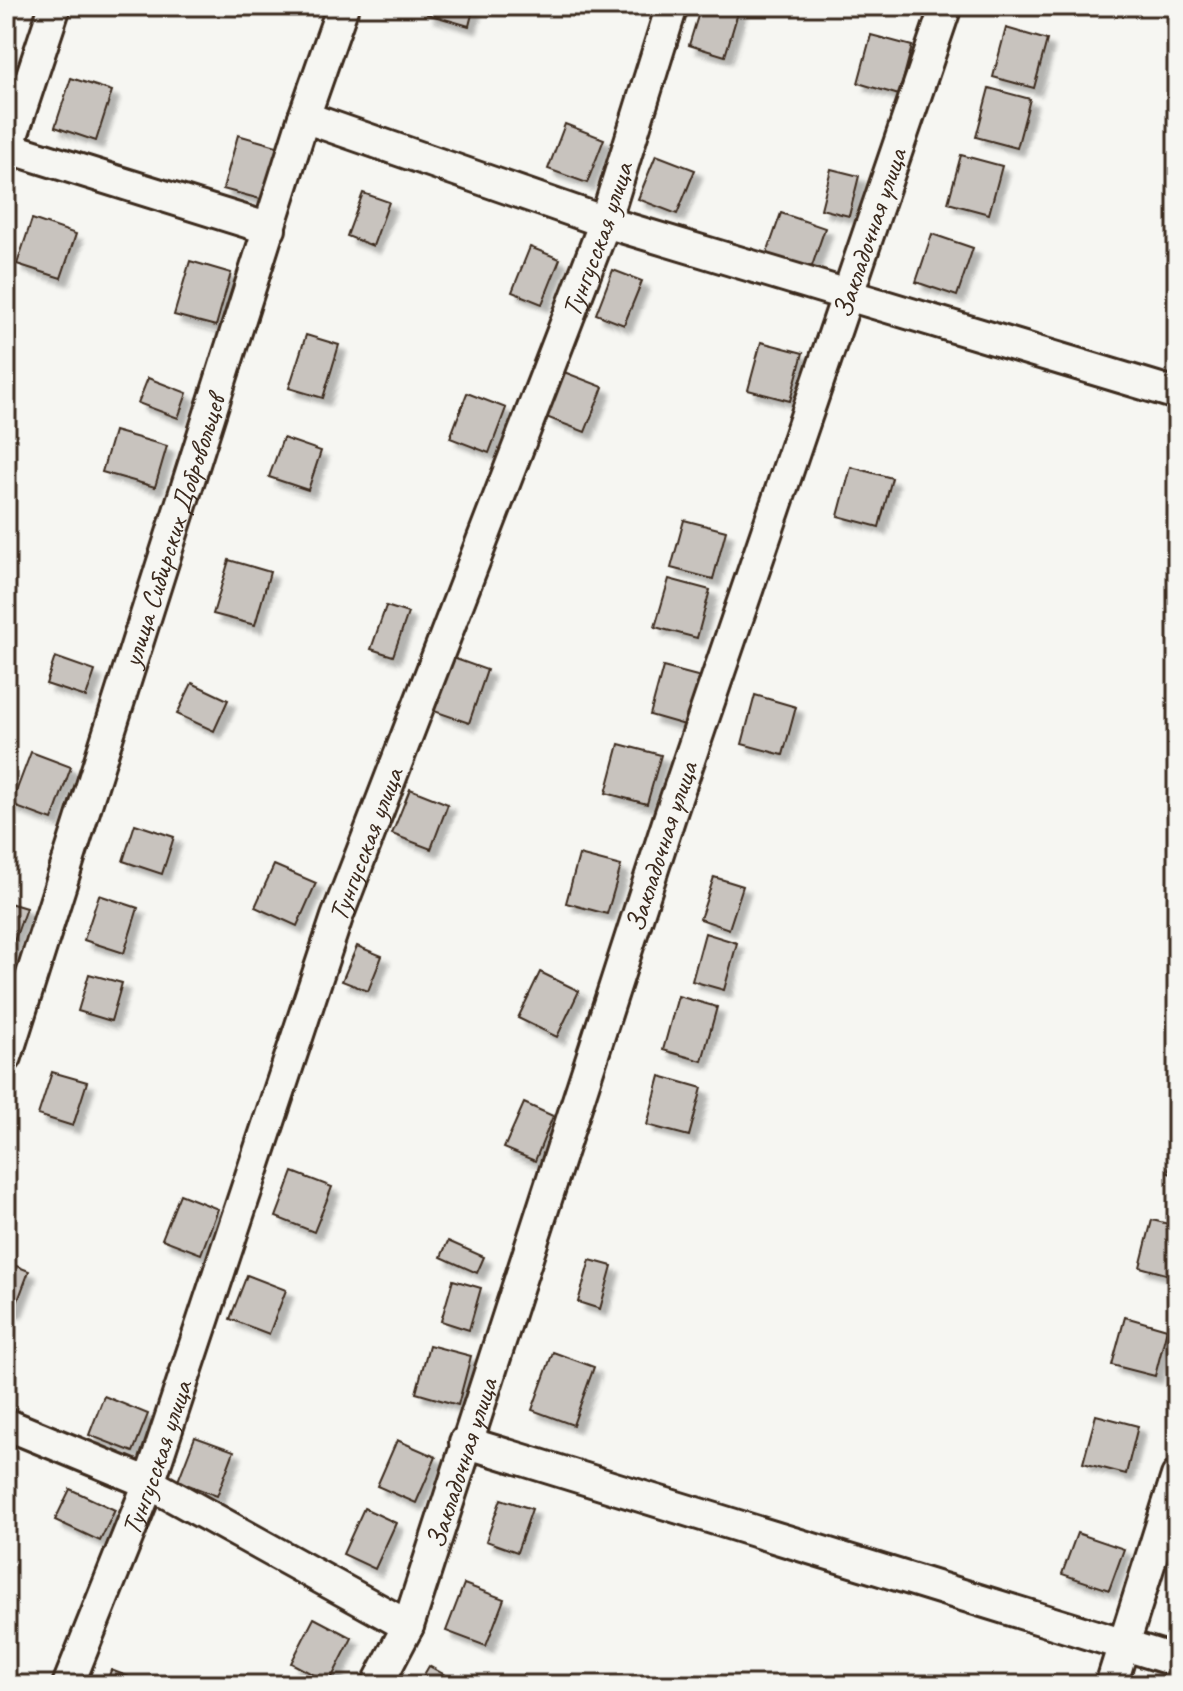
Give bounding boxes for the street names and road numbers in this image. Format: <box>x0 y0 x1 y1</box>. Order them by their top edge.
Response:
street label: Закладочная улица <box>824 142 914 322</box>
street label: Тунгусская улица <box>553 156 641 321</box>
street label: улица Сибирских Добровольцев <box>113 386 234 673</box>
street label: Закладочная улица <box>616 755 705 936</box>
street label: Тунгусская улица <box>320 761 411 926</box>
street label: Закладочная улица <box>417 1372 505 1552</box>
street label: Тунгусская улица <box>113 1374 200 1540</box>

